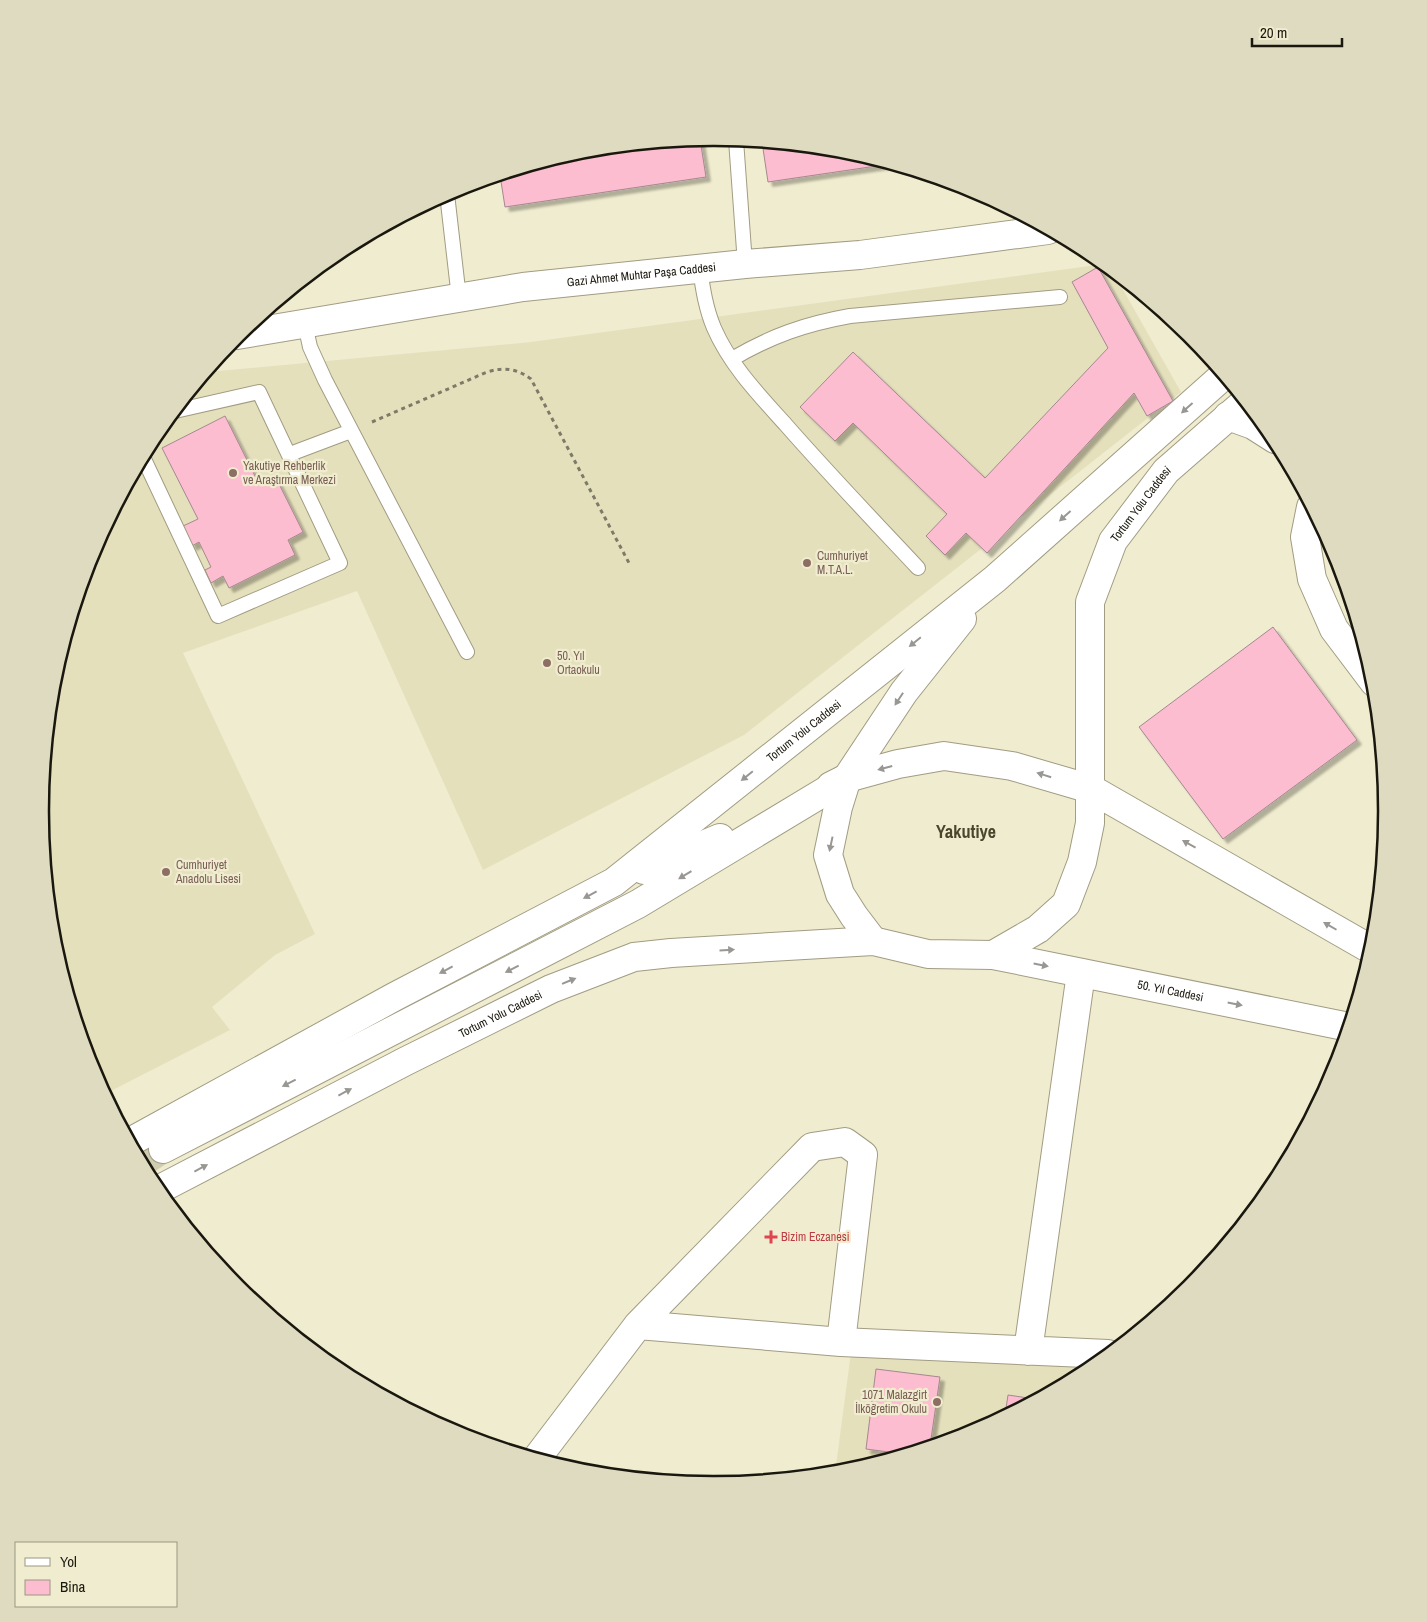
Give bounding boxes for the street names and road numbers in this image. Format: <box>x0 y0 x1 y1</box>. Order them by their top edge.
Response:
street label: Gazi Ahmet Muhtar Paşa Caddesi <box>566 259 717 290</box>
street label: Tortum Yolu Caddesi <box>1107 462 1174 545</box>
street label: Tortum Yolu Caddesi <box>763 696 844 766</box>
street label: 50. Yıl Caddesi <box>1136 976 1205 1005</box>
street label: Tortum Yolu Caddesi <box>456 987 545 1042</box>

